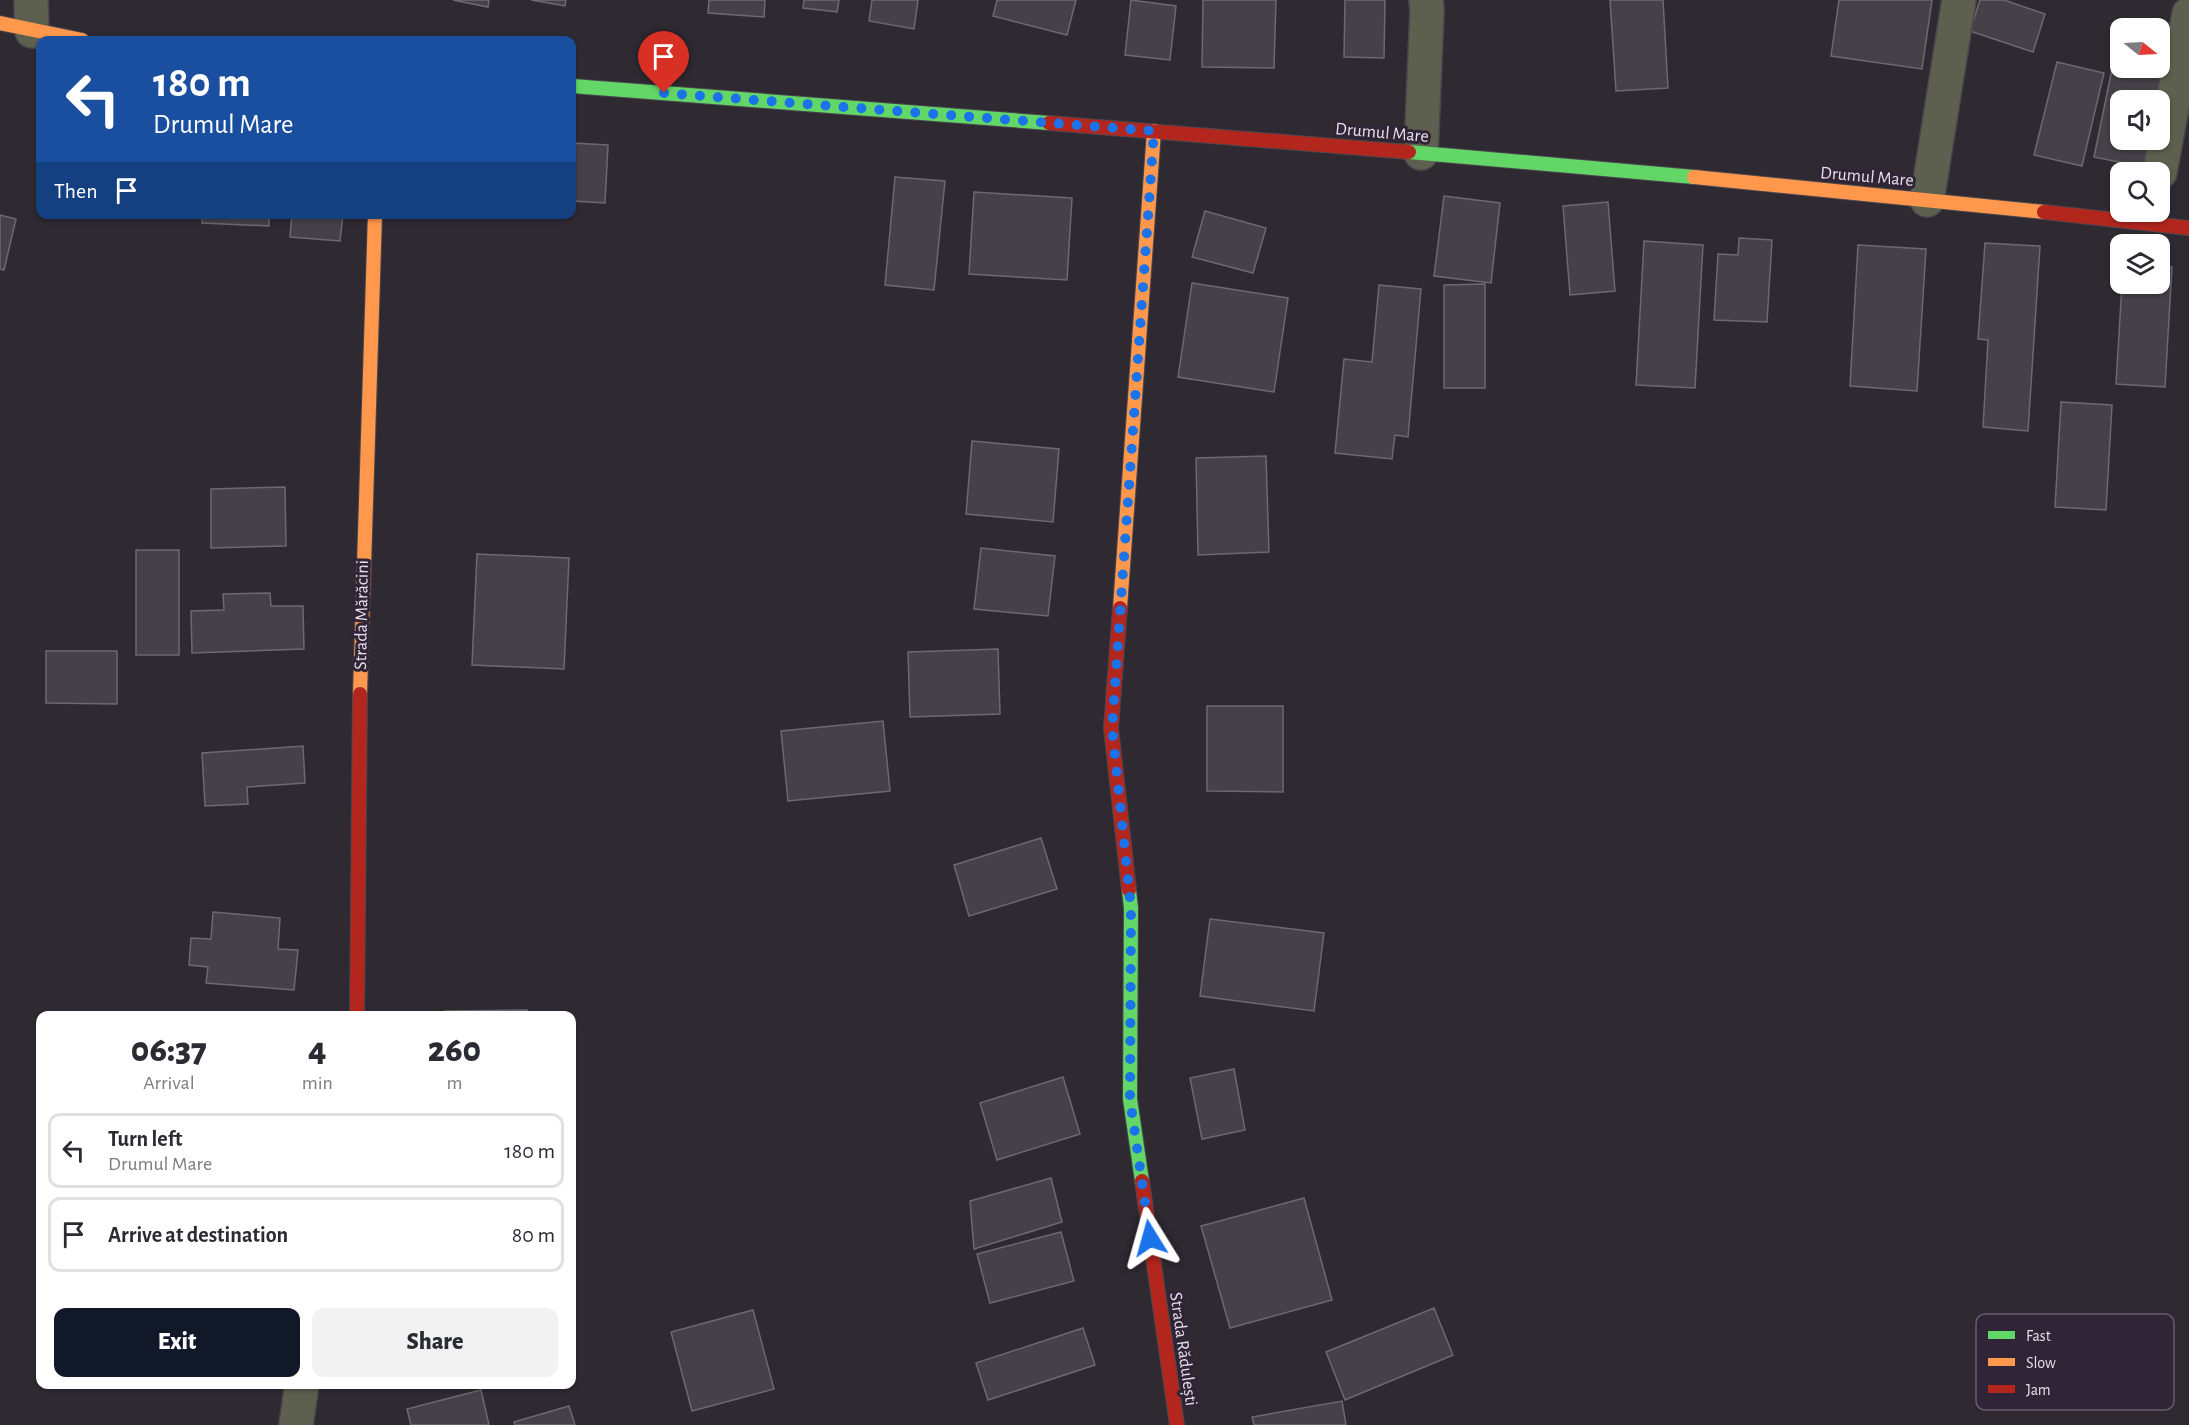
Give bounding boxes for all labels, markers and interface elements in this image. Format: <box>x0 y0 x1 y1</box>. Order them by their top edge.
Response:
north arrow <box>2110 18 2170 78</box>
map controls <box>2110 18 2170 294</box>
pin <box>638 31 689 93</box>
icon: arrive <box>647 40 680 73</box>
icon: left <box>54 60 132 138</box>
text: 180 m <box>153 62 251 104</box>
button: sound <box>2110 90 2170 150</box>
text: Drumul Mare <box>153 111 294 138</box>
street label: Drumul Mare <box>1334 120 1429 146</box>
button: search <box>2110 162 2170 222</box>
street label: Drumul Mare <box>1819 164 1914 190</box>
icon: arrive <box>110 174 143 207</box>
text: Then <box>54 180 98 202</box>
button: layers <box>2110 234 2170 294</box>
street label: Strada Mărăcini <box>352 560 372 670</box>
text: 06:37 <box>131 1032 207 1068</box>
text: 4 <box>308 1032 327 1068</box>
text: 260 <box>428 1032 481 1068</box>
text: Arrival <box>143 1073 195 1093</box>
text: min <box>302 1073 333 1093</box>
text: m <box>446 1073 462 1093</box>
text: Turn left <box>108 1128 182 1150</box>
icon: left <box>57 1134 90 1167</box>
text: 180 m <box>504 1140 555 1162</box>
text: Drumul Mare <box>108 1154 212 1174</box>
position arrow <box>1118 1206 1182 1270</box>
icon: arrive <box>57 1218 90 1251</box>
text: Arrive at destination <box>108 1224 288 1246</box>
text: 80 m <box>512 1224 555 1246</box>
street label: Strada Rădulești <box>1165 1291 1200 1407</box>
button: Exit <box>54 1308 300 1377</box>
button: Share <box>312 1308 558 1377</box>
legend <box>1976 1314 2174 1410</box>
text: Fast <box>2026 1328 2051 1344</box>
text: Slow <box>2026 1355 2056 1371</box>
text: Jam <box>2026 1382 2051 1398</box>

